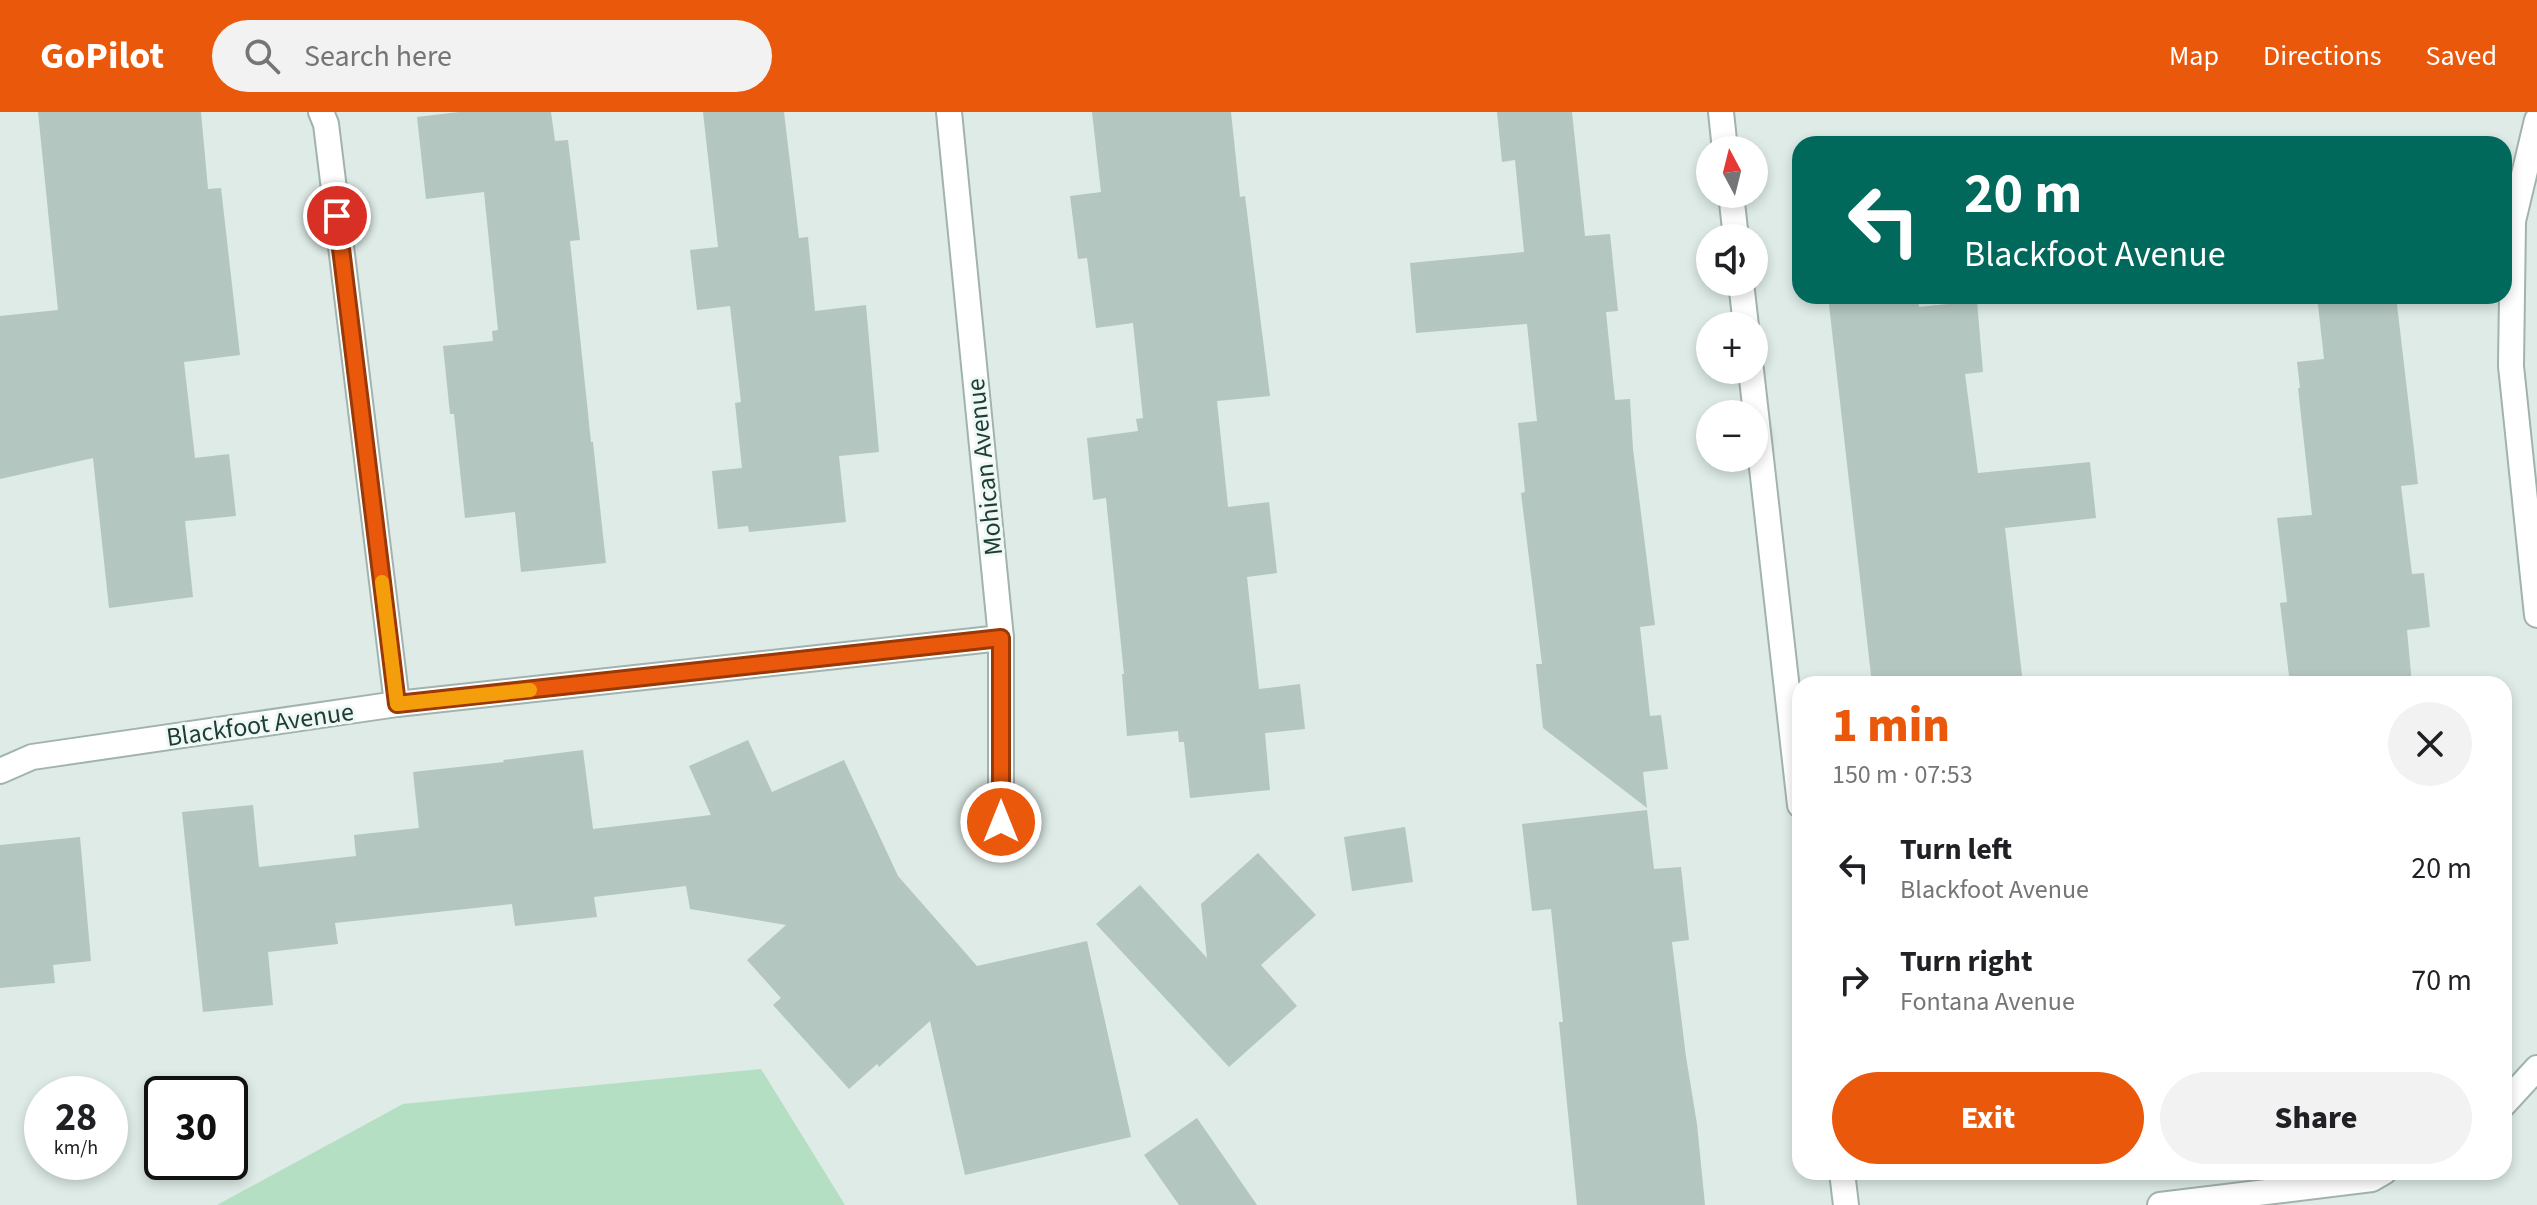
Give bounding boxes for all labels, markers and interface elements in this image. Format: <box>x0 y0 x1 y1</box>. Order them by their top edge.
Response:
search box <box>212 20 772 92</box>
text: GoPilot <box>40 29 164 83</box>
icon: search <box>240 34 284 78</box>
text: Search here <box>304 35 452 78</box>
text: Map <box>2169 36 2219 76</box>
text: Directions <box>2263 36 2382 76</box>
text: Saved <box>2426 36 2497 76</box>
north arrow <box>1696 136 1768 208</box>
map controls <box>1696 136 1768 472</box>
text: 20 m <box>1964 155 2082 234</box>
icon: left <box>1832 168 1936 272</box>
pin <box>303 182 371 250</box>
icon: arrive <box>315 194 359 238</box>
button: sound <box>1696 224 1768 296</box>
text: Blackfoot Avenue <box>1964 229 2226 280</box>
button: + <box>1696 312 1768 384</box>
street label: Mohican Avenue <box>957 377 1012 557</box>
button: − <box>1696 400 1768 472</box>
text: 1 min <box>1832 692 1950 760</box>
street label: Blackfoot Avenue <box>164 693 356 756</box>
button: close <box>2388 702 2472 786</box>
text: 150 m · 07:53 <box>1832 756 1973 793</box>
position arrow <box>959 780 1043 864</box>
text: Turn left <box>1900 828 2012 871</box>
icon: left <box>1832 846 1876 890</box>
text: 20 m <box>2411 847 2472 890</box>
text: Blackfoot Avenue <box>1900 871 2089 908</box>
text: Turn right <box>1900 940 2032 983</box>
icon: right <box>1832 958 1876 1002</box>
text: 70 m <box>2411 959 2472 1002</box>
text: Fontana Avenue <box>1900 983 2075 1020</box>
button: Exit <box>1832 1072 2144 1164</box>
button: Share <box>2160 1072 2472 1164</box>
speed limit sign: 30 <box>144 1076 248 1180</box>
text: 28 <box>55 1089 97 1146</box>
text: km/h <box>54 1134 98 1162</box>

